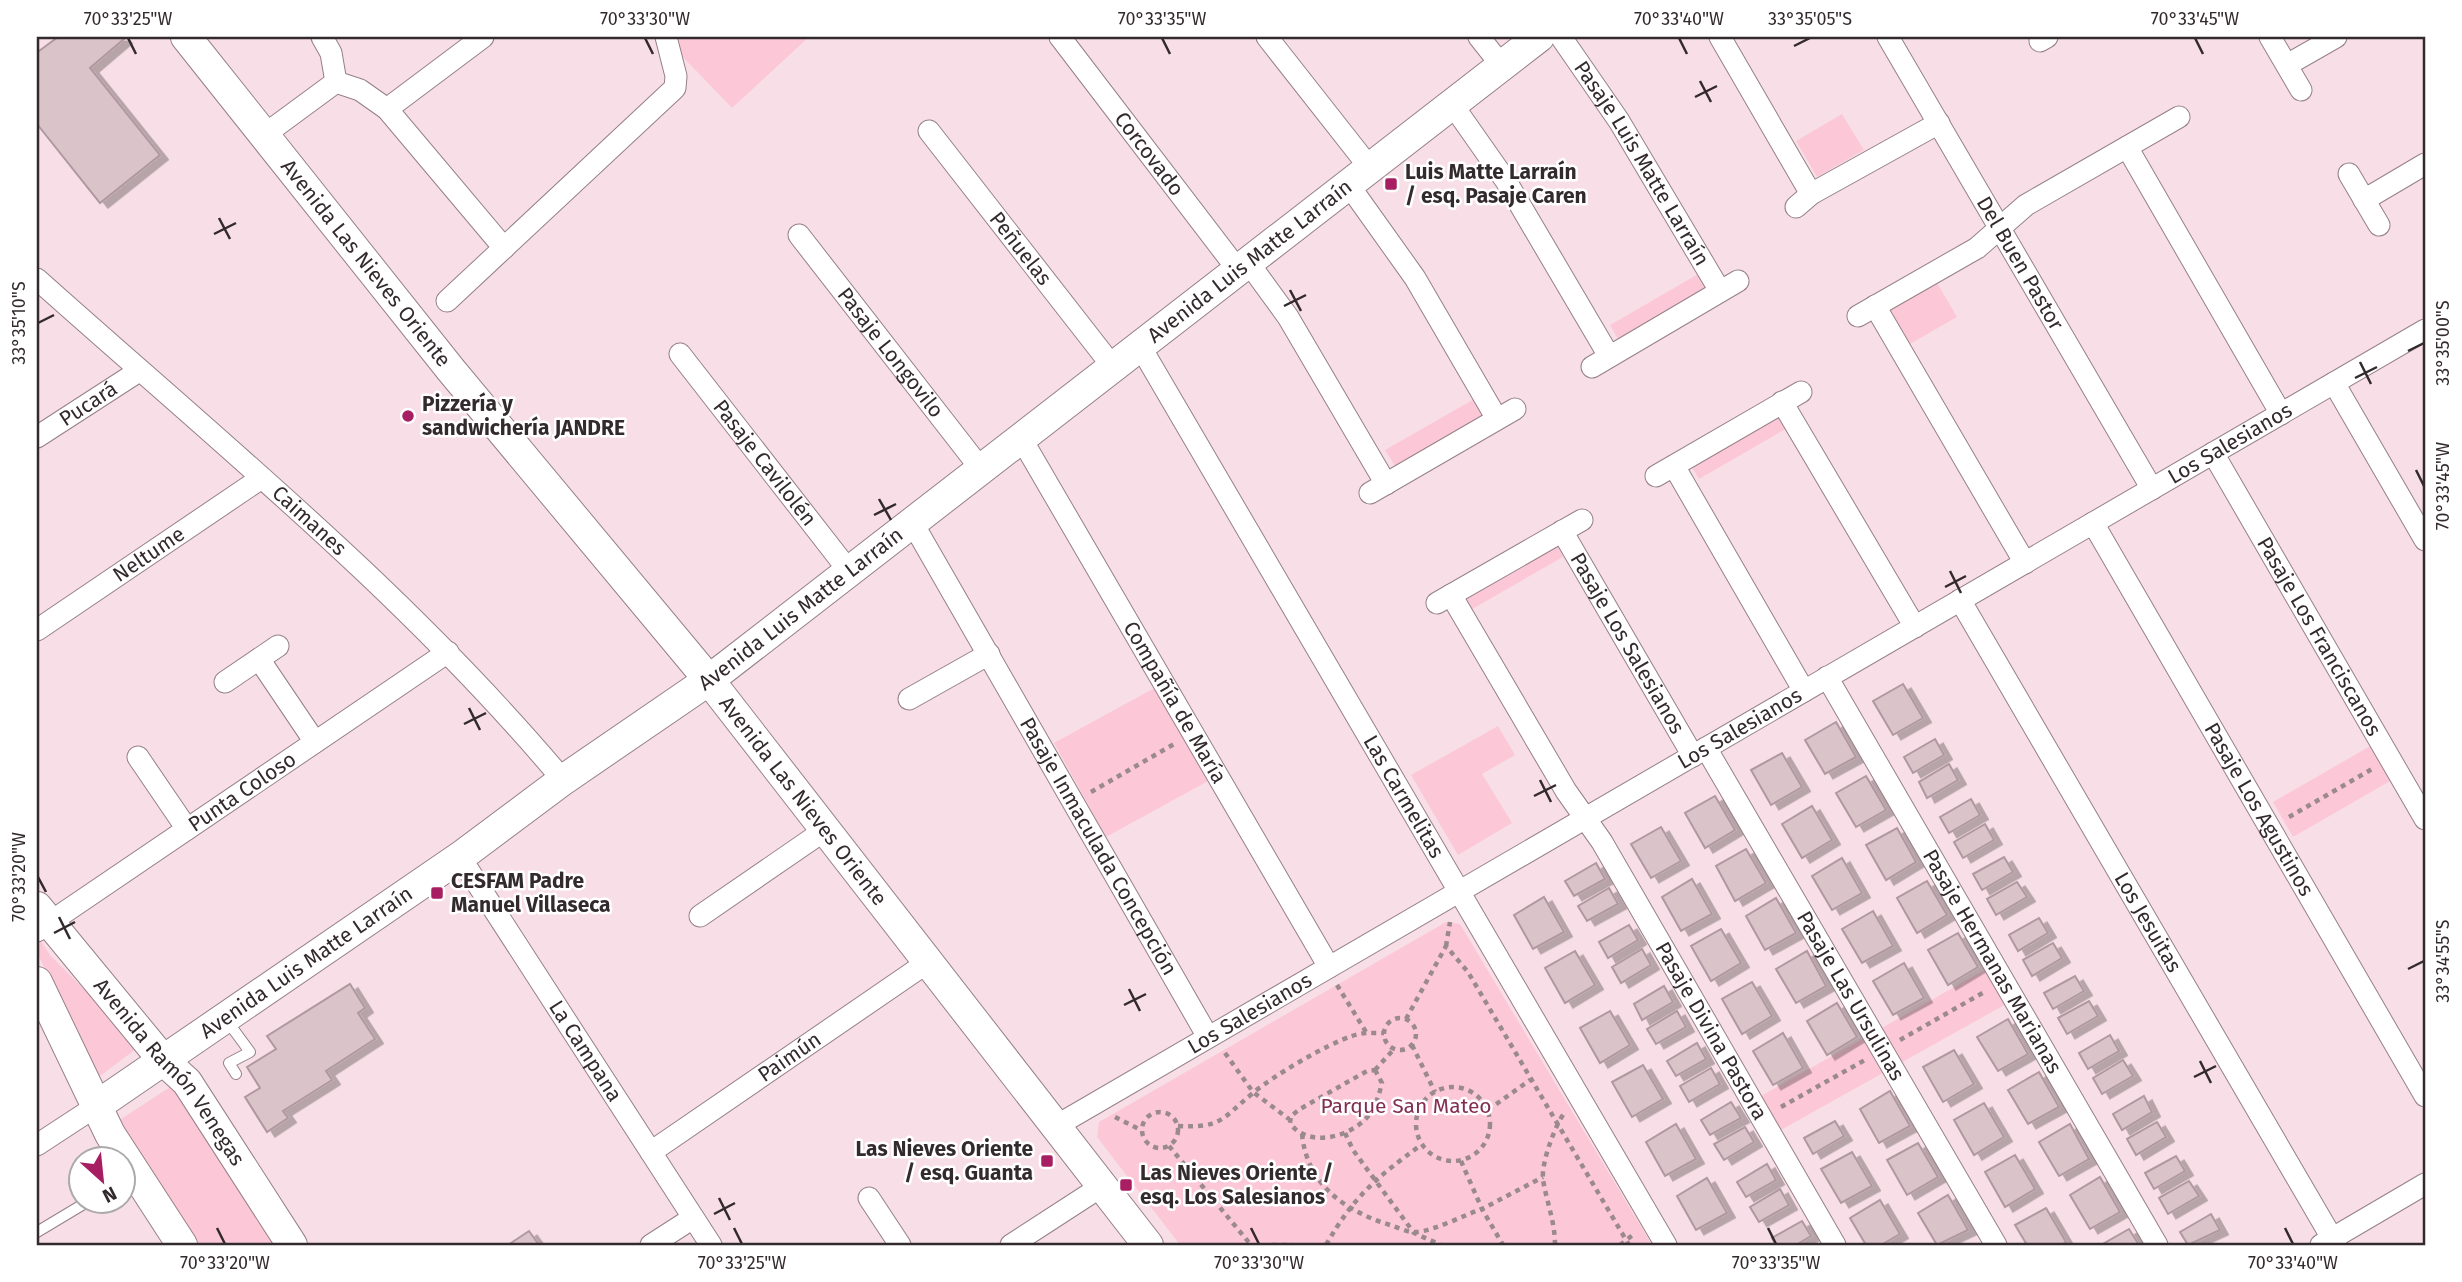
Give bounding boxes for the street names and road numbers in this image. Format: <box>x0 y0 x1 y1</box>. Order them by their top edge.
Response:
street label: Pasaje Luis Matte Larraín <box>1568 56 1715 270</box>
street label: Corcovado <box>1109 107 1190 201</box>
street label: Avenida Las Nieves Oriente <box>275 154 457 372</box>
street label: Avenida Luis Matte Larraín <box>1142 174 1357 348</box>
street label: Del Buen Pastor <box>1971 192 2069 335</box>
street label: Peñuelas <box>984 207 1057 291</box>
street label: Pasaje Longovilo <box>832 282 949 423</box>
street label: Pucará <box>54 376 122 432</box>
street label: Pasaje Cavilolén <box>707 394 822 531</box>
street label: Los Salesianos <box>2163 397 2297 490</box>
street label: Caimanes <box>267 480 352 561</box>
street label: Neltume <box>108 521 190 588</box>
street label: Avenida Luis Matte Larraín <box>693 522 908 696</box>
street label: Pasaje Los Franciscanos <box>2251 532 2387 741</box>
street label: Pasaje Los Salesianos <box>1565 548 1690 739</box>
street label: Compañía de María <box>1118 617 1232 788</box>
street label: Los Salesianos <box>1673 682 1807 775</box>
street label: Avenida Las Nieves Oriente <box>713 691 892 911</box>
street label: Pasaje Inmaculada Concepción <box>1014 713 1183 980</box>
street label: Pasaje Los Agustinos <box>2198 718 2320 901</box>
street label: Las Carmelitas <box>1358 730 1450 863</box>
street label: Punta Coloso <box>183 746 301 837</box>
street label: Pasaje Hermanas Marianas <box>1917 845 2068 1078</box>
street label: Los Jesuitas <box>2108 867 2187 977</box>
street label: Avenida Luis Matte Larraín <box>195 880 417 1044</box>
street label: Pasaje Las Ursulinas <box>1791 906 1910 1086</box>
street label: Pasaje Divina Pastora <box>1650 937 1773 1125</box>
street label: Los Salesianos <box>1183 967 1317 1060</box>
street label: Avenida Ramón Venegas <box>88 973 251 1171</box>
street label: La Campana <box>543 995 628 1107</box>
street label: Paimún <box>753 1026 826 1088</box>

